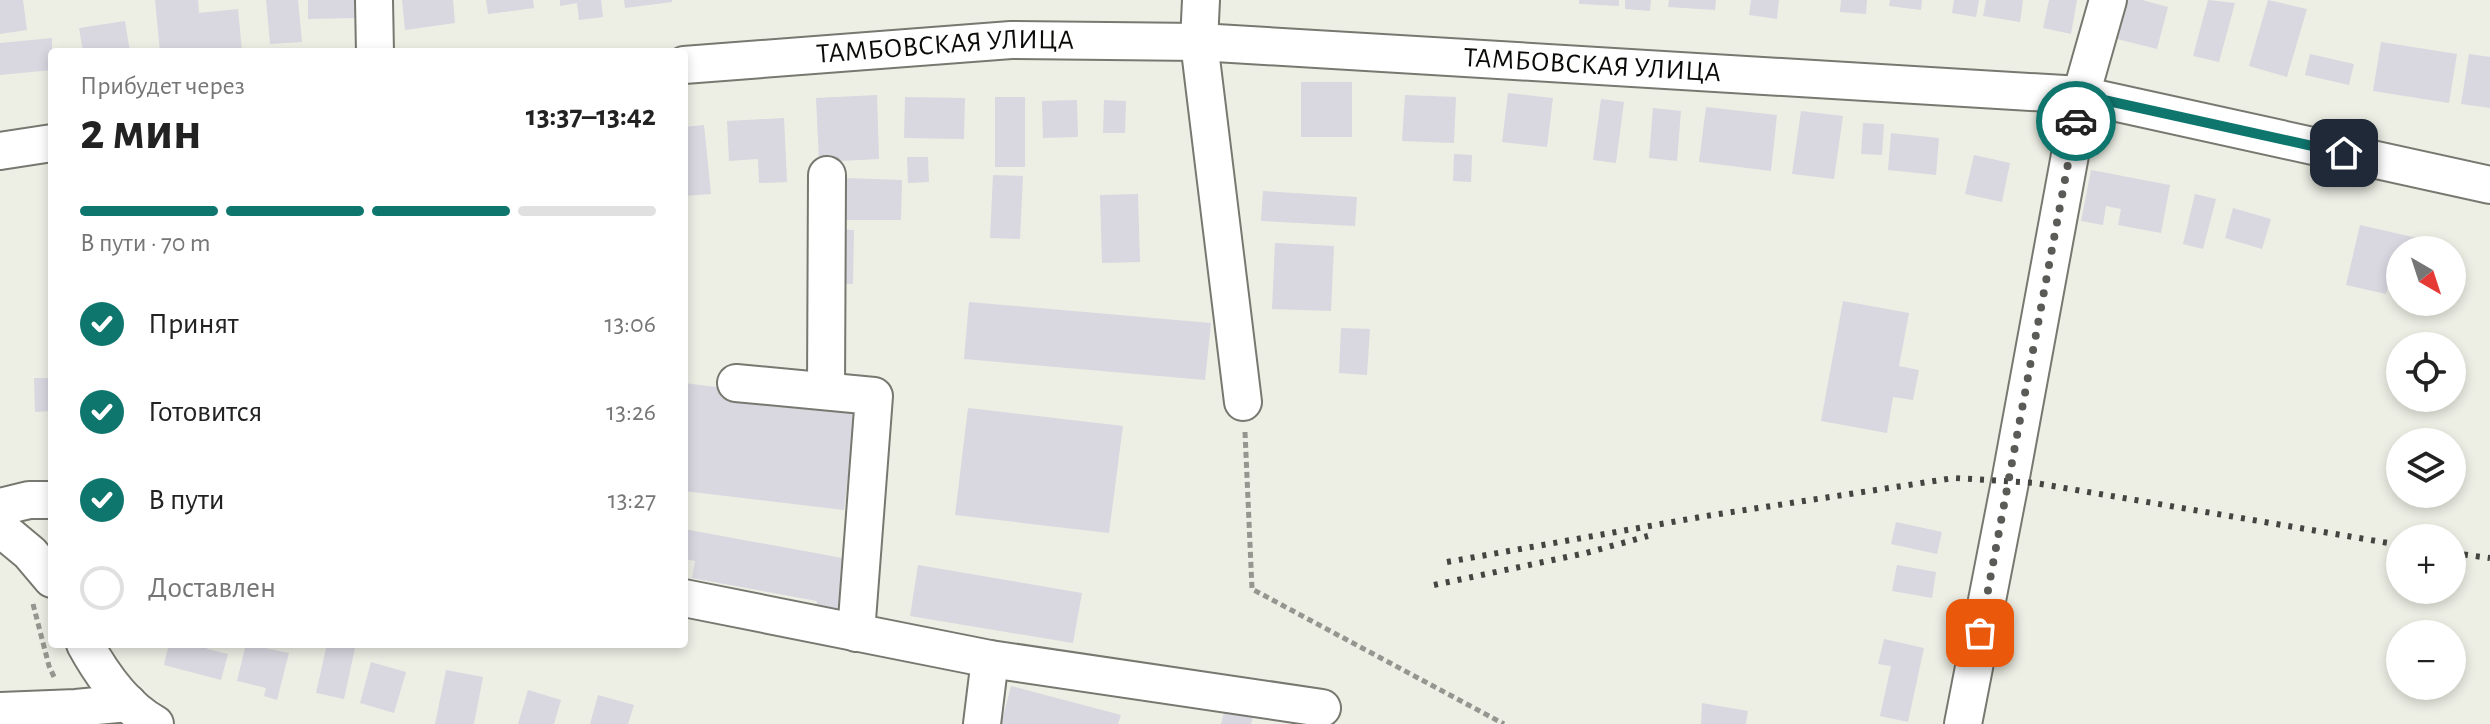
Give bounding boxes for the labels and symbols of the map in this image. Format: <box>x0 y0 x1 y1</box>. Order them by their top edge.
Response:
street label: ТАМБОВСКАЯ УЛИЦА <box>816 26 1074 69</box>
street label: ТАМБОВСКАЯ УЛИЦА <box>1463 44 1722 87</box>
courier <box>2036 81 2116 161</box>
pin <box>2310 119 2378 187</box>
north arrow <box>2386 236 2466 316</box>
pin <box>1946 599 2014 667</box>

